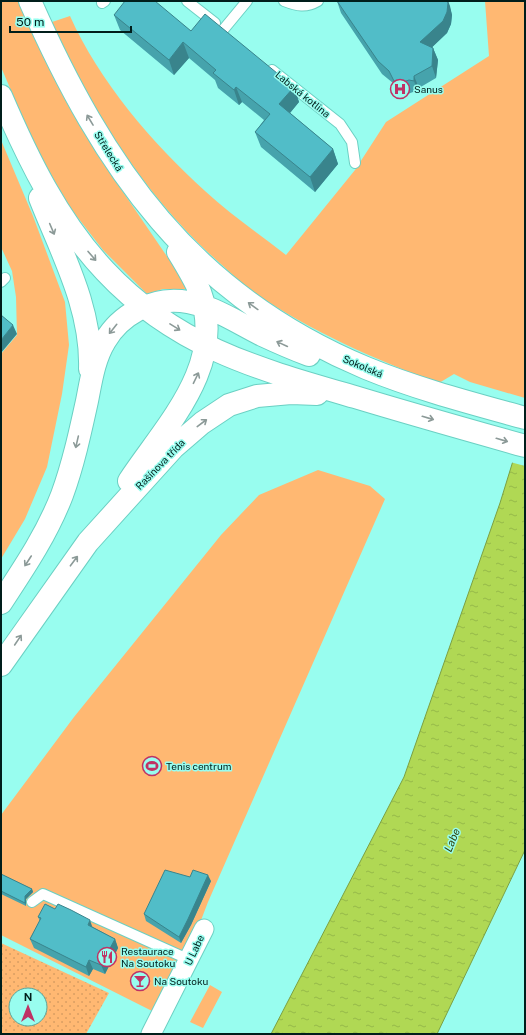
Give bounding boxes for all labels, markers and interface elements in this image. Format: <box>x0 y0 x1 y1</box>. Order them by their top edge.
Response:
scale bar <box>10 8 131 34</box>
text: 50 m <box>16 15 44 29</box>
street label: Labská kotlina <box>273 68 333 120</box>
hospital icon: Sanus <box>389 78 411 100</box>
place label: Sanus <box>414 83 443 95</box>
one-way arrow <box>86 115 94 126</box>
street label: Střelecká <box>92 129 126 173</box>
one-way arrow <box>49 223 56 235</box>
one-way arrow <box>88 250 97 261</box>
one-way arrow <box>247 302 258 310</box>
one-way arrow <box>109 324 118 335</box>
one-way arrow <box>169 324 181 332</box>
one-way arrow <box>277 340 289 347</box>
street label: Sokolská <box>341 352 385 380</box>
one-way arrow <box>193 372 200 384</box>
one-way arrow <box>421 415 434 423</box>
one-way arrow <box>197 419 208 427</box>
one-way arrow <box>73 435 81 448</box>
street label: Rašínova třída <box>133 436 187 492</box>
one-way arrow <box>495 437 508 444</box>
one-way arrow <box>69 555 78 566</box>
one-way arrow <box>23 556 32 567</box>
one-way arrow <box>14 635 22 646</box>
sports icon: Tenis centrum <box>141 755 163 777</box>
place label: Tenis centrum <box>166 760 231 772</box>
water label: Labe <box>442 827 462 853</box>
street label: U Labe <box>182 933 206 967</box>
place label: Restaurace Na Soutoku <box>121 945 176 969</box>
restaurant icon: Restaurace Na Soutoku <box>96 946 118 968</box>
bar icon: Na Soutoku <box>129 970 151 992</box>
place label: Na Soutoku <box>154 975 209 987</box>
north arrow <box>8 987 48 1027</box>
text: N <box>24 991 32 1003</box>

